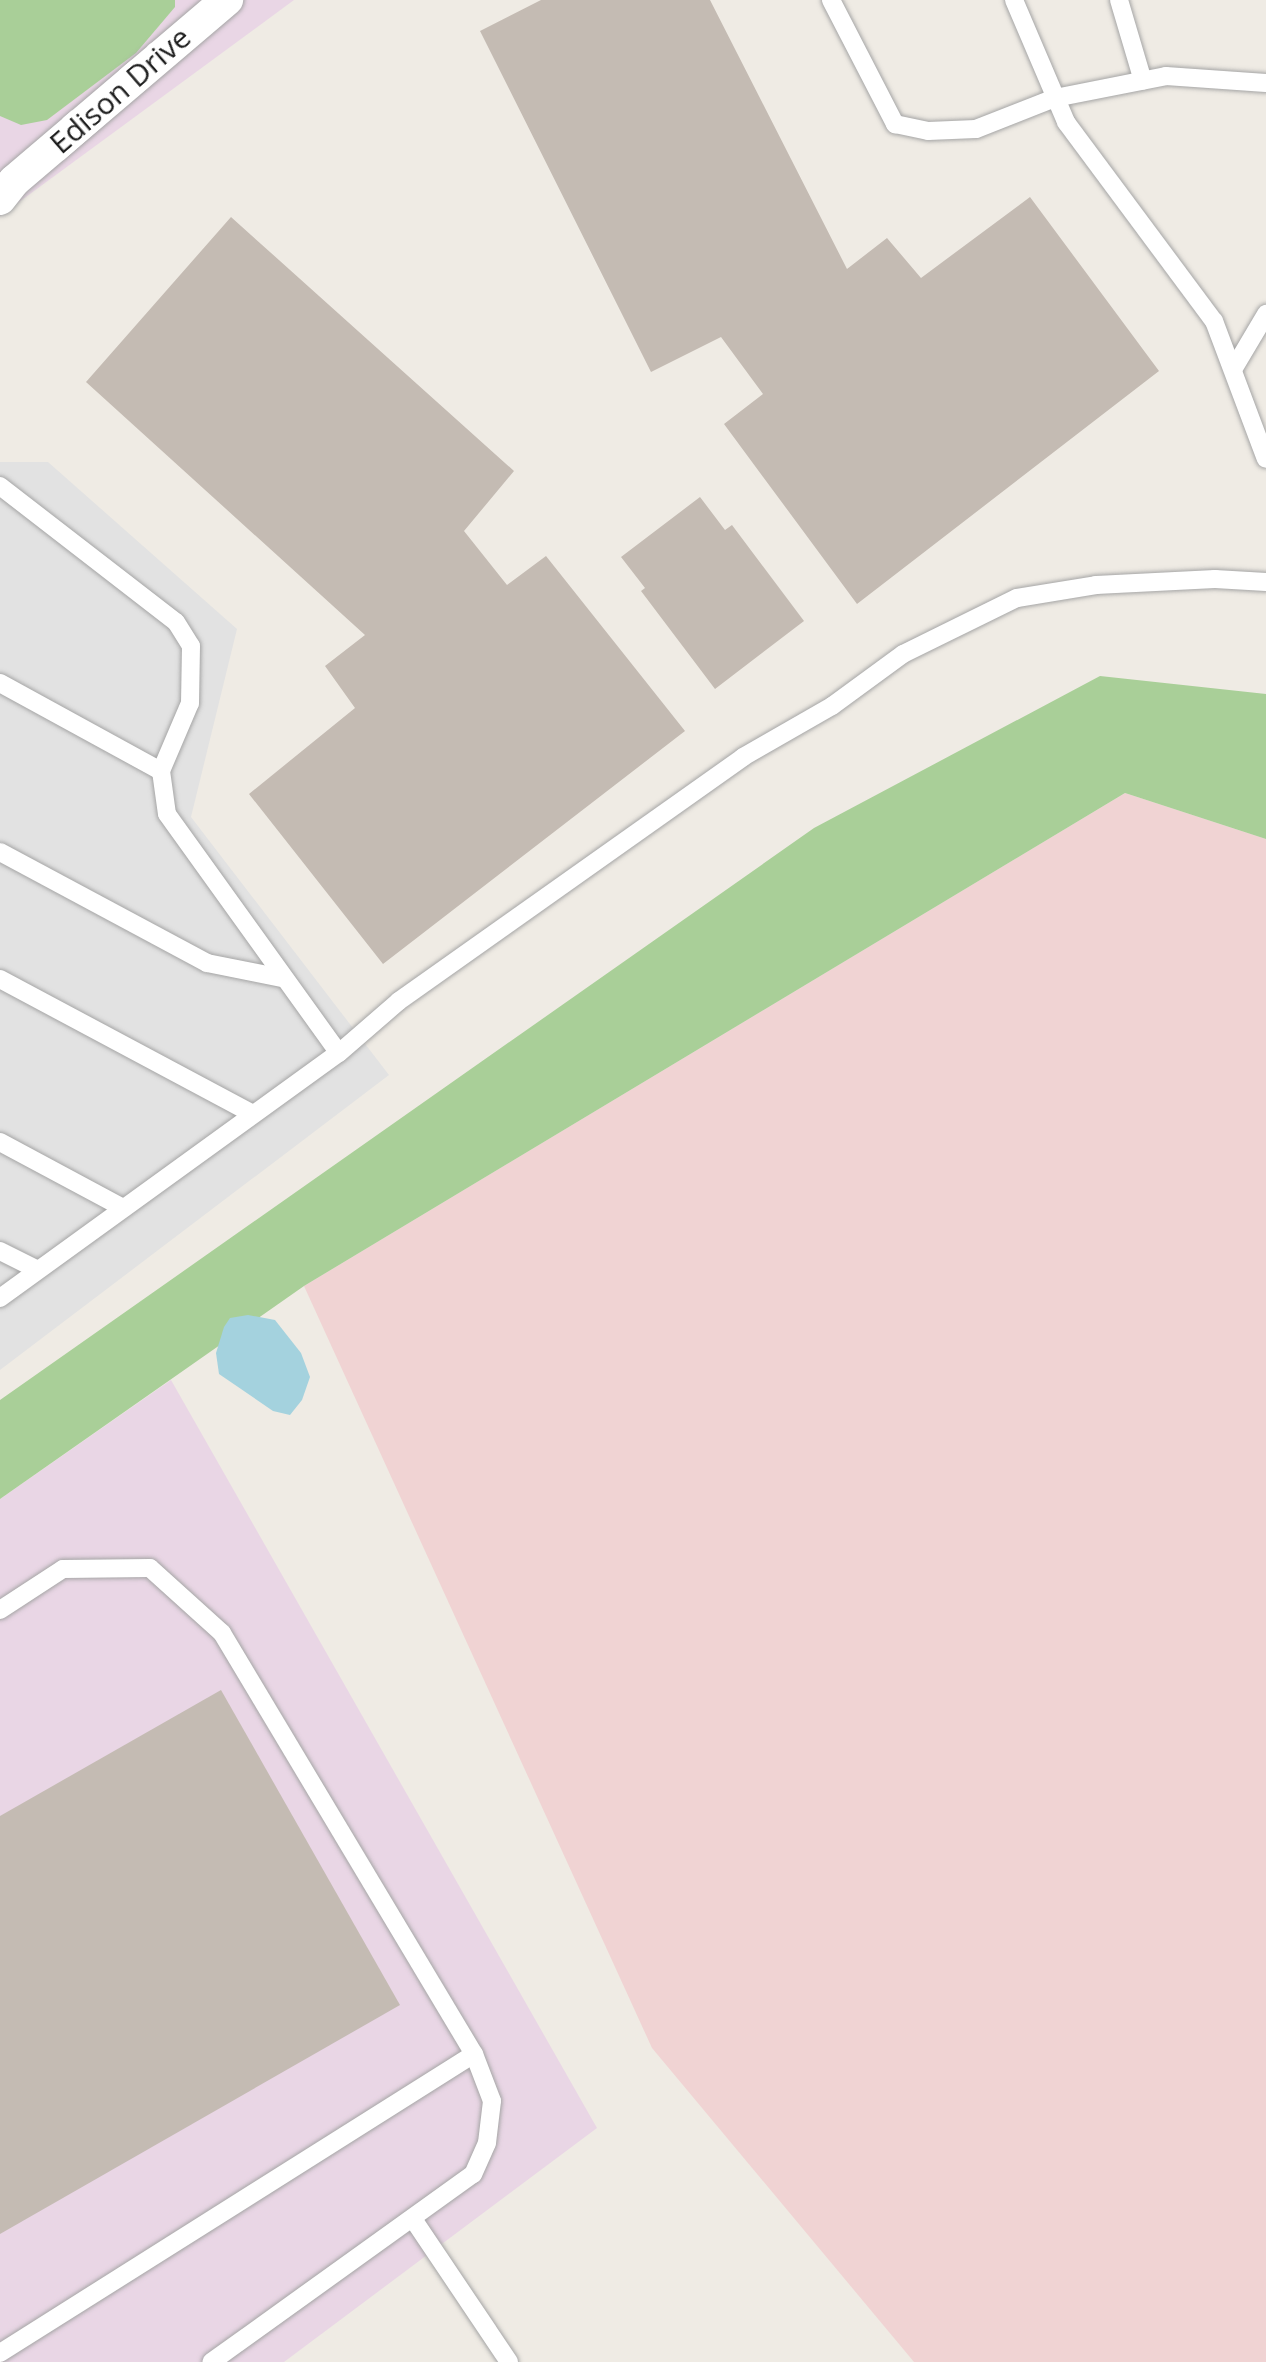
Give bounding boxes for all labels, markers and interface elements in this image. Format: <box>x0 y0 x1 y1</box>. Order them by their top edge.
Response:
street label: Edison Drive <box>42 19 198 161</box>

